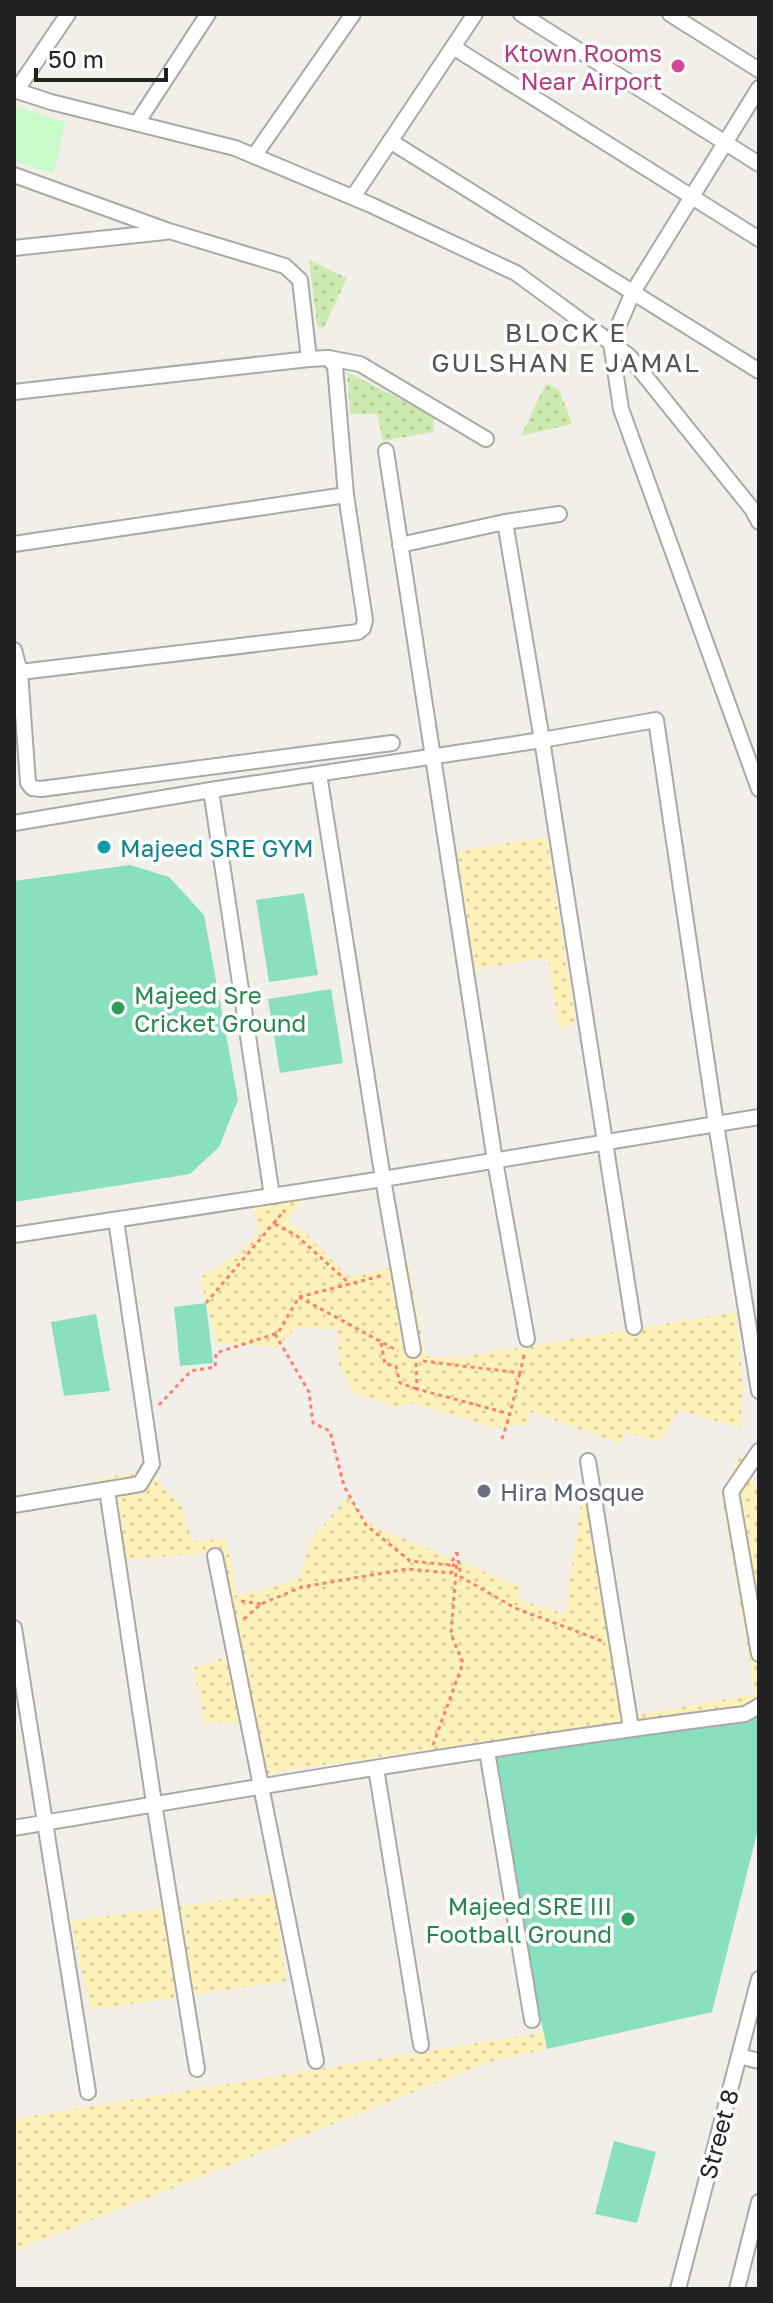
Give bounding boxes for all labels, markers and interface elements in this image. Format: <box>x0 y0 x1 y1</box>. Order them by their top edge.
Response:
scale bar <box>36 32 166 82</box>
place label: Ktown Rooms Near Airport <box>504 38 662 95</box>
text: 50 m <box>48 44 104 73</box>
marker: Ktown Rooms Near Airport <box>669 57 687 75</box>
district label: BLOCK E GULSHAN E JAMAL <box>431 317 701 378</box>
place label: Majeed SRE GYM <box>120 833 314 862</box>
marker: Majeed SRE GYM <box>95 838 113 856</box>
place label: Majeed Sre Cricket Ground <box>134 980 306 1037</box>
marker: Majeed Sre Cricket Ground <box>109 999 127 1017</box>
place label: Hira Mosque <box>500 1477 644 1506</box>
marker: Hira Mosque <box>475 1482 493 1500</box>
place label: Majeed SRE III Football Ground <box>425 1891 612 1948</box>
marker: Majeed SRE III Football Ground <box>619 1910 637 1928</box>
street label: Street 8 <box>692 2086 744 2182</box>

